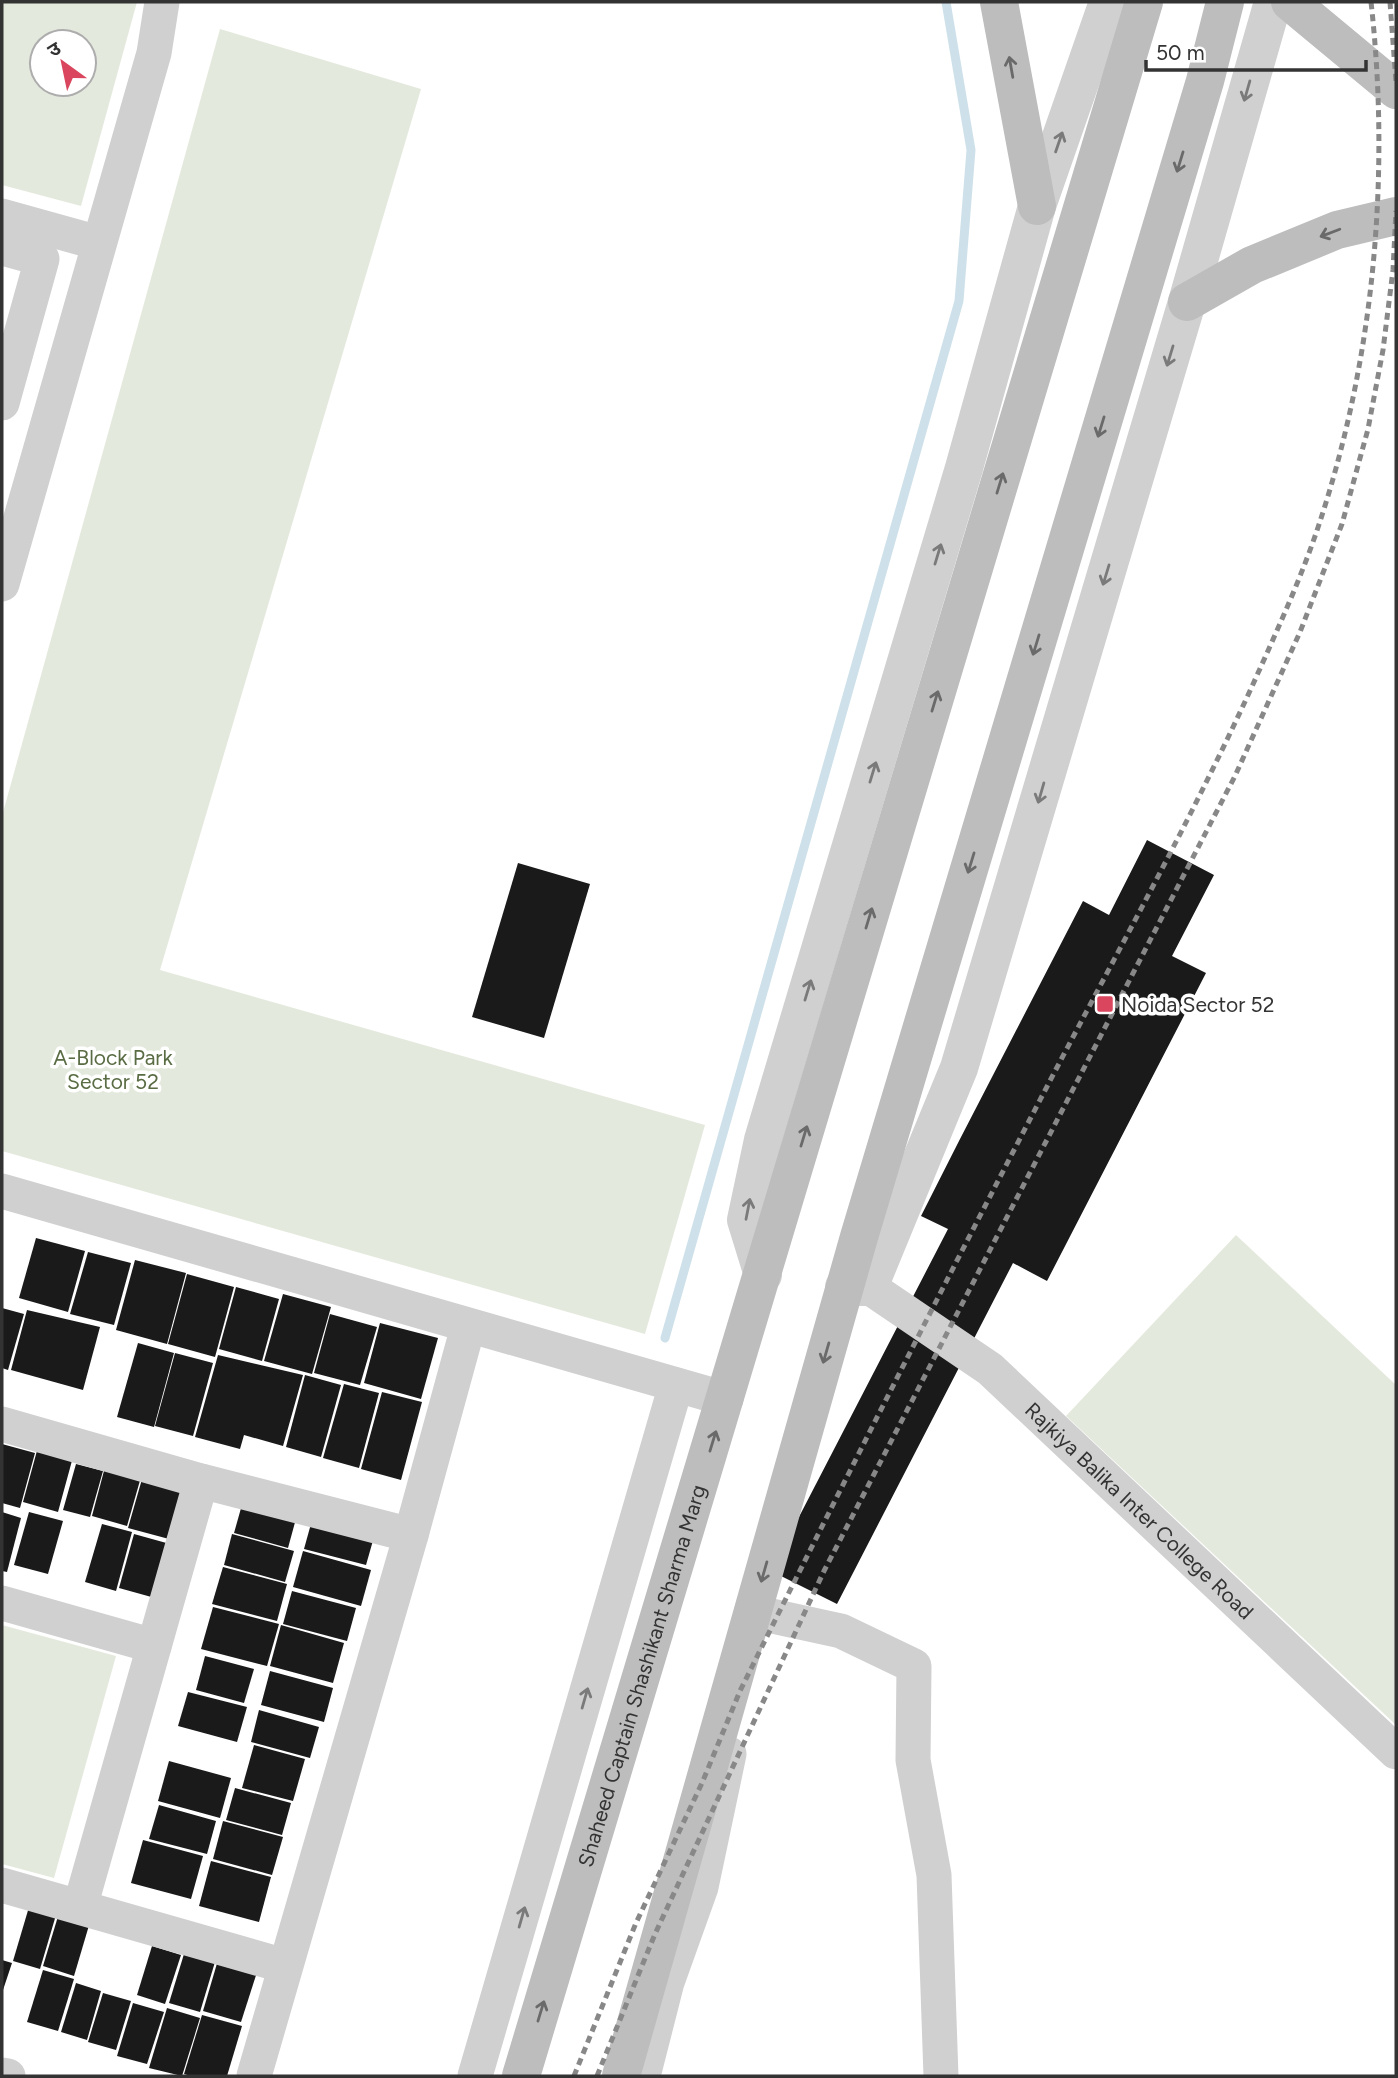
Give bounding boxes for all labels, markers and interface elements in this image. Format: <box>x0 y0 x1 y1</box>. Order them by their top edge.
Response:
north arrow <box>28 28 98 98</box>
scale bar <box>1146 28 1366 72</box>
text: उ <box>43 36 66 62</box>
text: 50 m <box>1156 40 1205 65</box>
one-way arrow <box>1004 56 1018 79</box>
one-way arrow <box>1240 80 1253 102</box>
one-way arrow <box>1054 131 1066 153</box>
one-way arrow <box>1173 151 1186 173</box>
one-way arrow <box>1320 228 1342 240</box>
one-way arrow <box>1163 345 1176 367</box>
one-way arrow <box>1093 415 1106 437</box>
one-way arrow <box>995 472 1008 494</box>
one-way arrow <box>933 543 946 565</box>
one-way arrow <box>1098 563 1111 585</box>
one-way arrow <box>1028 633 1041 655</box>
one-way arrow <box>929 690 942 712</box>
one-way arrow <box>868 761 881 783</box>
one-way arrow <box>1033 781 1046 803</box>
one-way arrow <box>963 851 976 873</box>
one-way arrow <box>864 908 877 930</box>
one-way arrow <box>802 979 815 1001</box>
place label: Noida Sector 52 <box>1121 992 1274 1017</box>
marker: Noida Sector 52 <box>1095 994 1115 1014</box>
park label: A-Block Park Sector 52 <box>53 1045 173 1094</box>
one-way arrow <box>798 1126 811 1148</box>
one-way arrow <box>742 1198 756 1221</box>
one-way arrow <box>818 1342 831 1364</box>
street label: Rajkiya Balika Inter College Road <box>1020 1397 1259 1624</box>
one-way arrow <box>707 1431 720 1453</box>
street label: Shaheed Captain Shashikant Sharma Marg <box>572 1482 710 1870</box>
one-way arrow <box>756 1561 769 1583</box>
one-way arrow <box>580 1687 593 1709</box>
one-way arrow <box>516 1906 529 1928</box>
one-way arrow <box>535 2000 548 2022</box>

